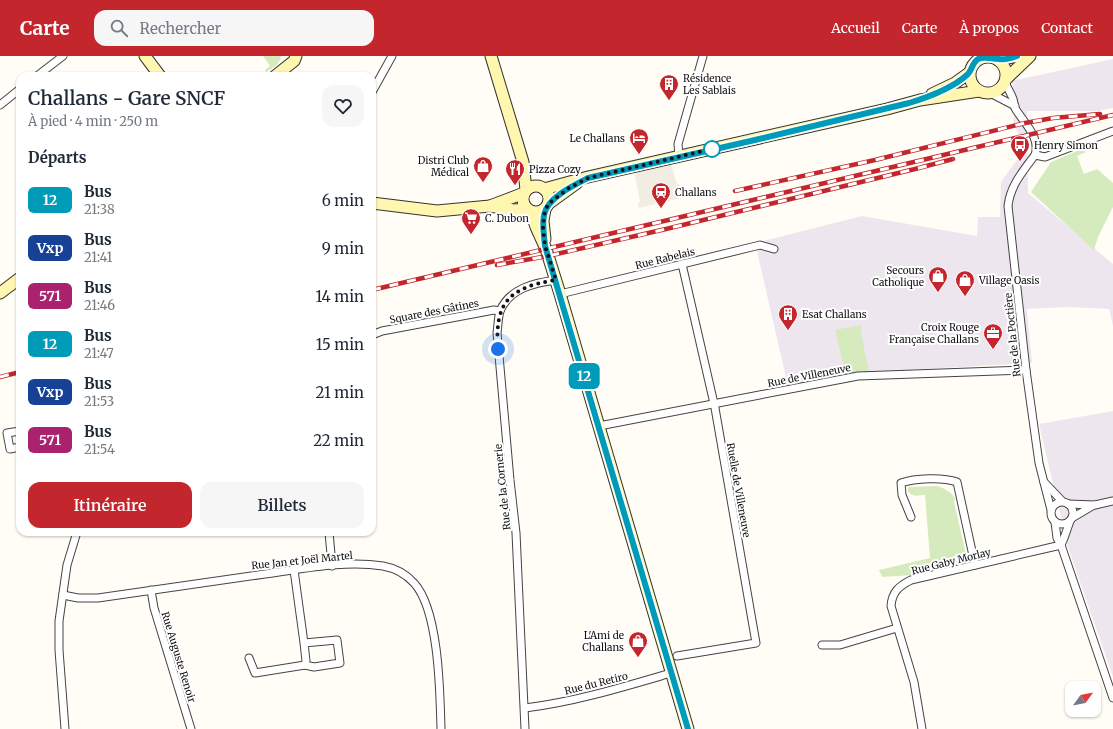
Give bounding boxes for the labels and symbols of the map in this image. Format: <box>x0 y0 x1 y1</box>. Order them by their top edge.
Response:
place label: Résidence Les Sablais <box>683 72 736 97</box>
building icon: Résidence Les Sablais <box>658 73 680 101</box>
hotel icon: Le Challans <box>628 127 650 155</box>
place label: Le Challans <box>569 132 625 145</box>
bus stop icon: Henry Simon <box>1009 134 1031 162</box>
place label: Henry Simon <box>1034 139 1098 152</box>
unlabelled marker <box>703 140 721 158</box>
place label: Distri Club Médical <box>418 154 469 179</box>
shop icon: Distri Club Médical <box>472 155 494 183</box>
restaurant icon: Pizza Cozy <box>504 158 526 186</box>
place label: Pizza Cozy <box>529 163 581 176</box>
station icon: Challans <box>650 181 672 209</box>
place label: Challans <box>675 186 717 199</box>
supermarket icon: C. Dubon <box>460 207 482 235</box>
place label: C. Dubon <box>485 212 529 225</box>
street label: Rue Rabelais <box>634 245 696 272</box>
place label: Secours Catholique <box>872 264 924 289</box>
shop icon: Secours Catholique <box>927 265 949 293</box>
shop icon: Village Oasis <box>954 269 976 297</box>
place label: Village Oasis <box>978 274 1040 287</box>
street label: Rue de la Poctière <box>1002 292 1023 378</box>
street label: Square des Gâtines <box>388 296 480 327</box>
building icon: Esat Challans <box>777 303 799 331</box>
place label: Esat Challans <box>802 308 867 321</box>
place label: Croix Rouge Française Challans <box>889 321 979 346</box>
office icon: Croix Rouge Française Challans <box>982 322 1004 350</box>
your location <box>488 339 508 359</box>
street label: Rue de Villeneuve <box>766 361 852 390</box>
line badge: 12 <box>566 363 602 389</box>
street label: Ruelle de Villeneuve <box>724 442 753 538</box>
street label: Rue de la Cornerie <box>492 443 513 531</box>
street label: Rue Gaby Morlay <box>910 545 992 578</box>
street label: Rue Jan et Joël Martel <box>251 549 353 572</box>
street label: Rue Auguste Renoir <box>159 610 199 705</box>
place label: L'Ami de Challans <box>582 629 624 654</box>
shop icon: L'Ami de Challans <box>627 630 649 658</box>
street label: Rue du Retiro <box>563 669 629 698</box>
north arrow <box>1065 681 1101 717</box>

